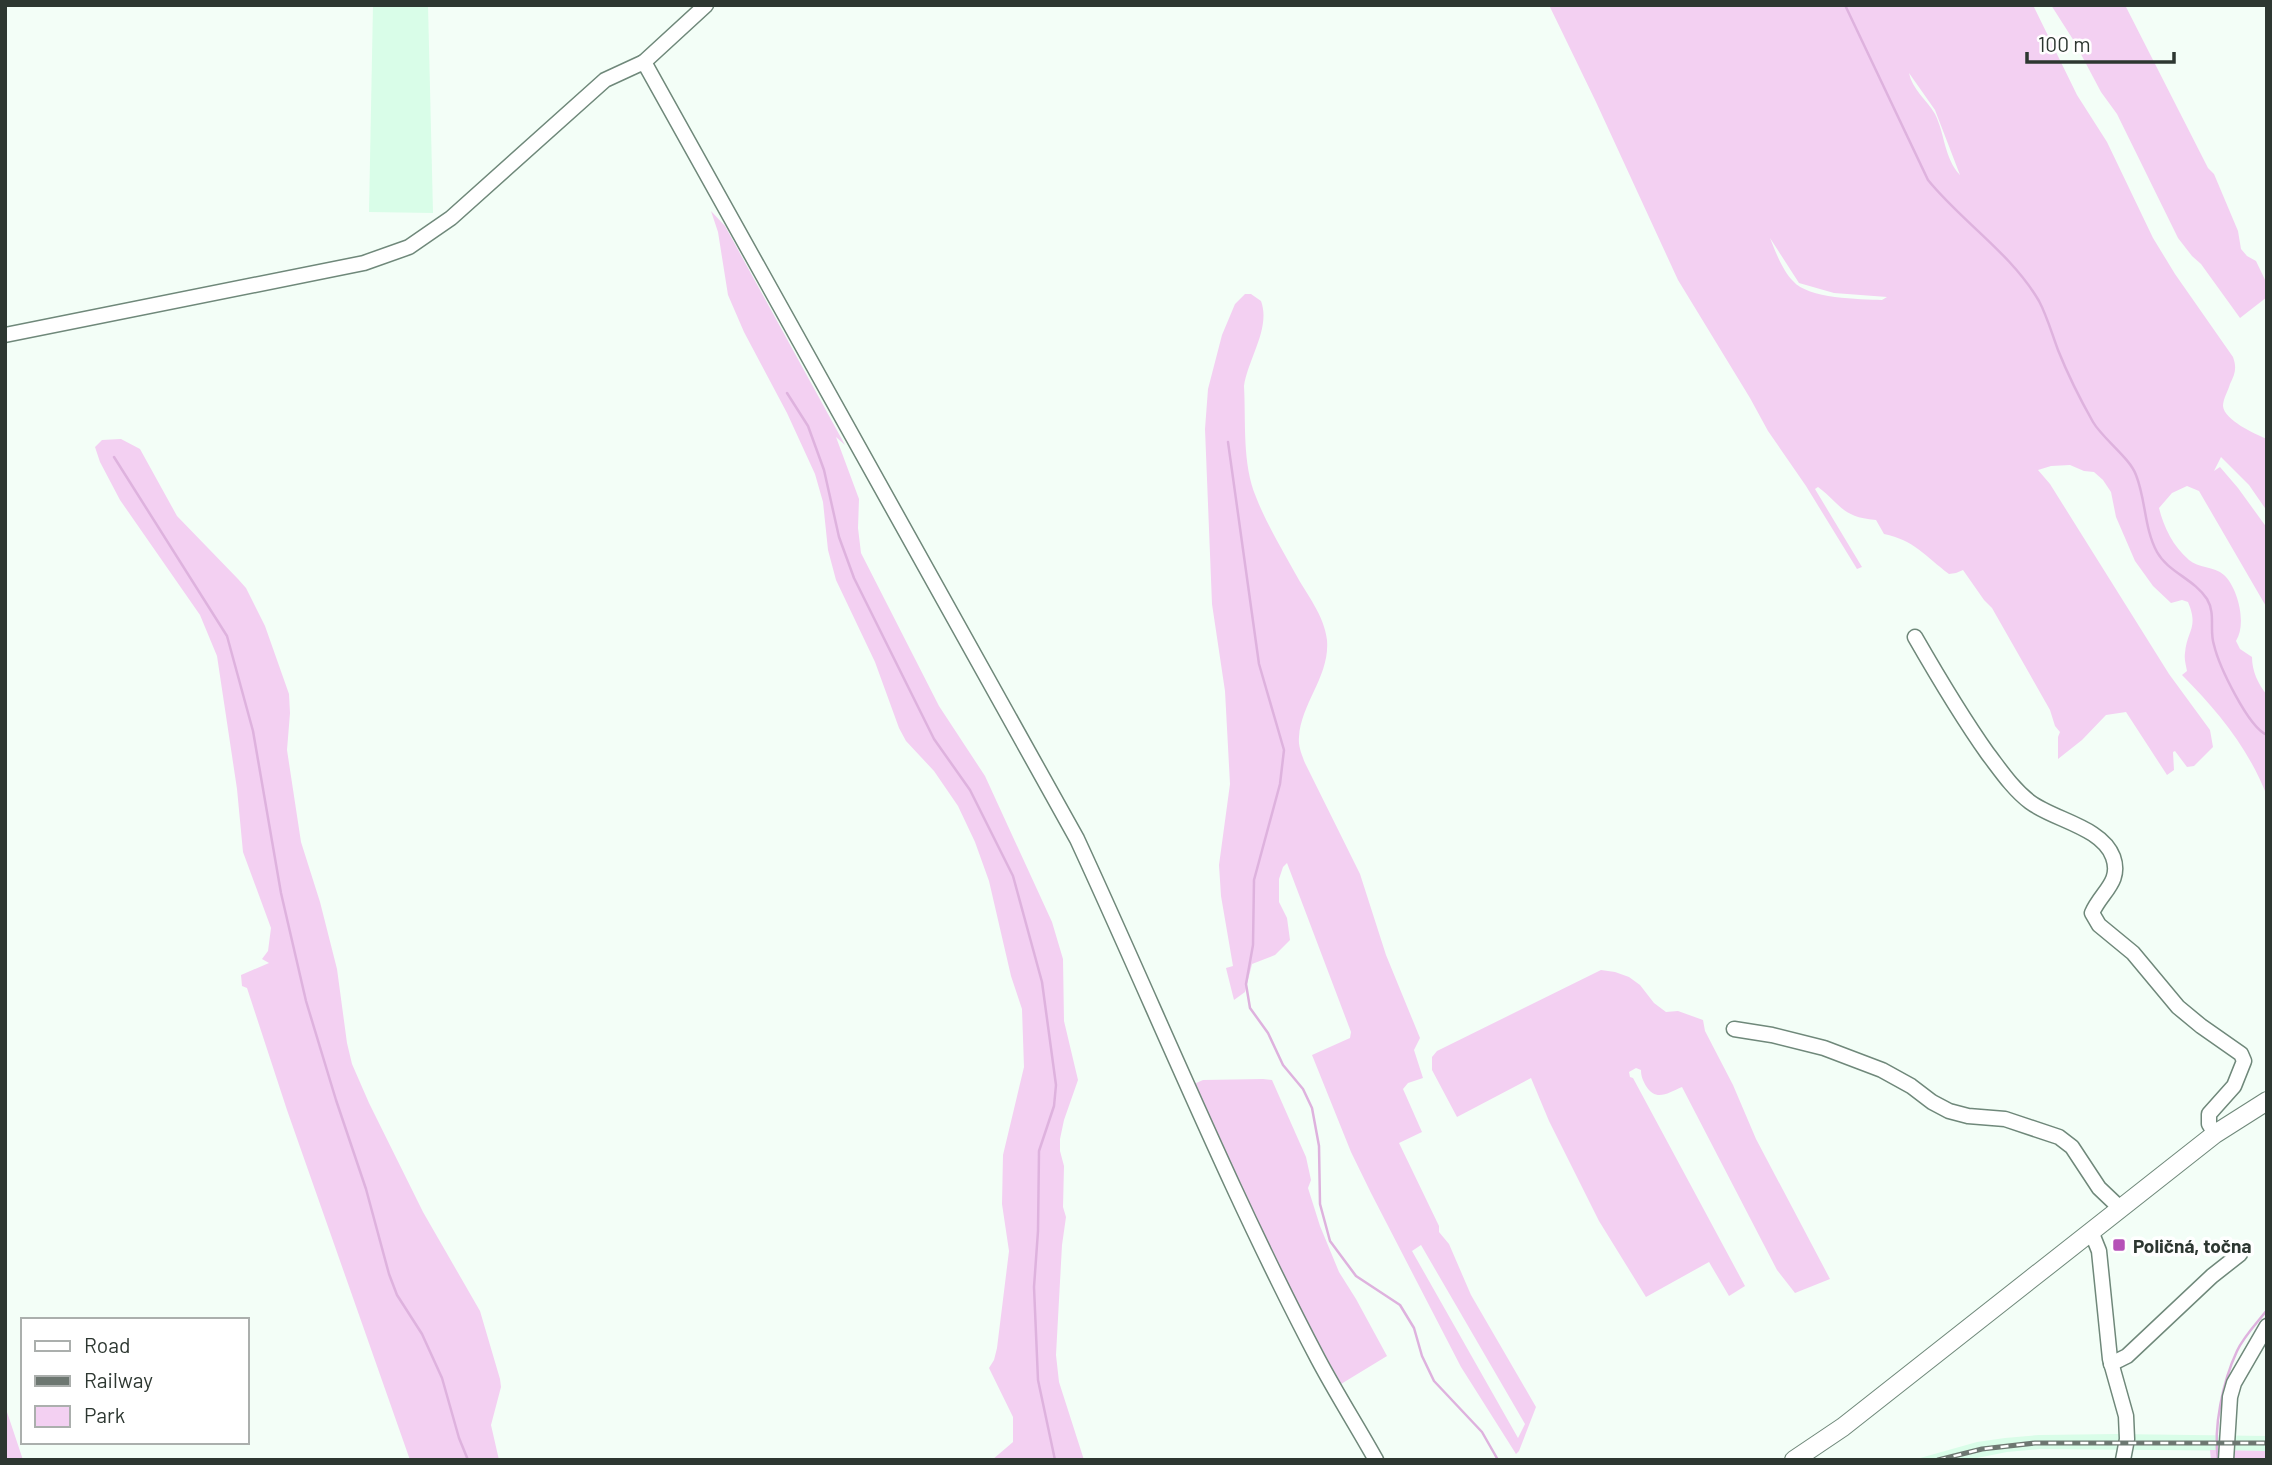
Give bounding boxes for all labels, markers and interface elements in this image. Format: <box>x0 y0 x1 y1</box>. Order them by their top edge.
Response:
scale bar <box>2027 21 2174 65</box>
text: 100 m <box>2038 31 2091 56</box>
place label: Poličná, točna <box>2133 1234 2251 1257</box>
marker: Poličná, točna <box>2111 1237 2127 1253</box>
legend <box>21 1318 248 1444</box>
text: Road <box>84 1332 130 1357</box>
text: Railway <box>84 1367 153 1392</box>
text: Park <box>84 1402 125 1427</box>

